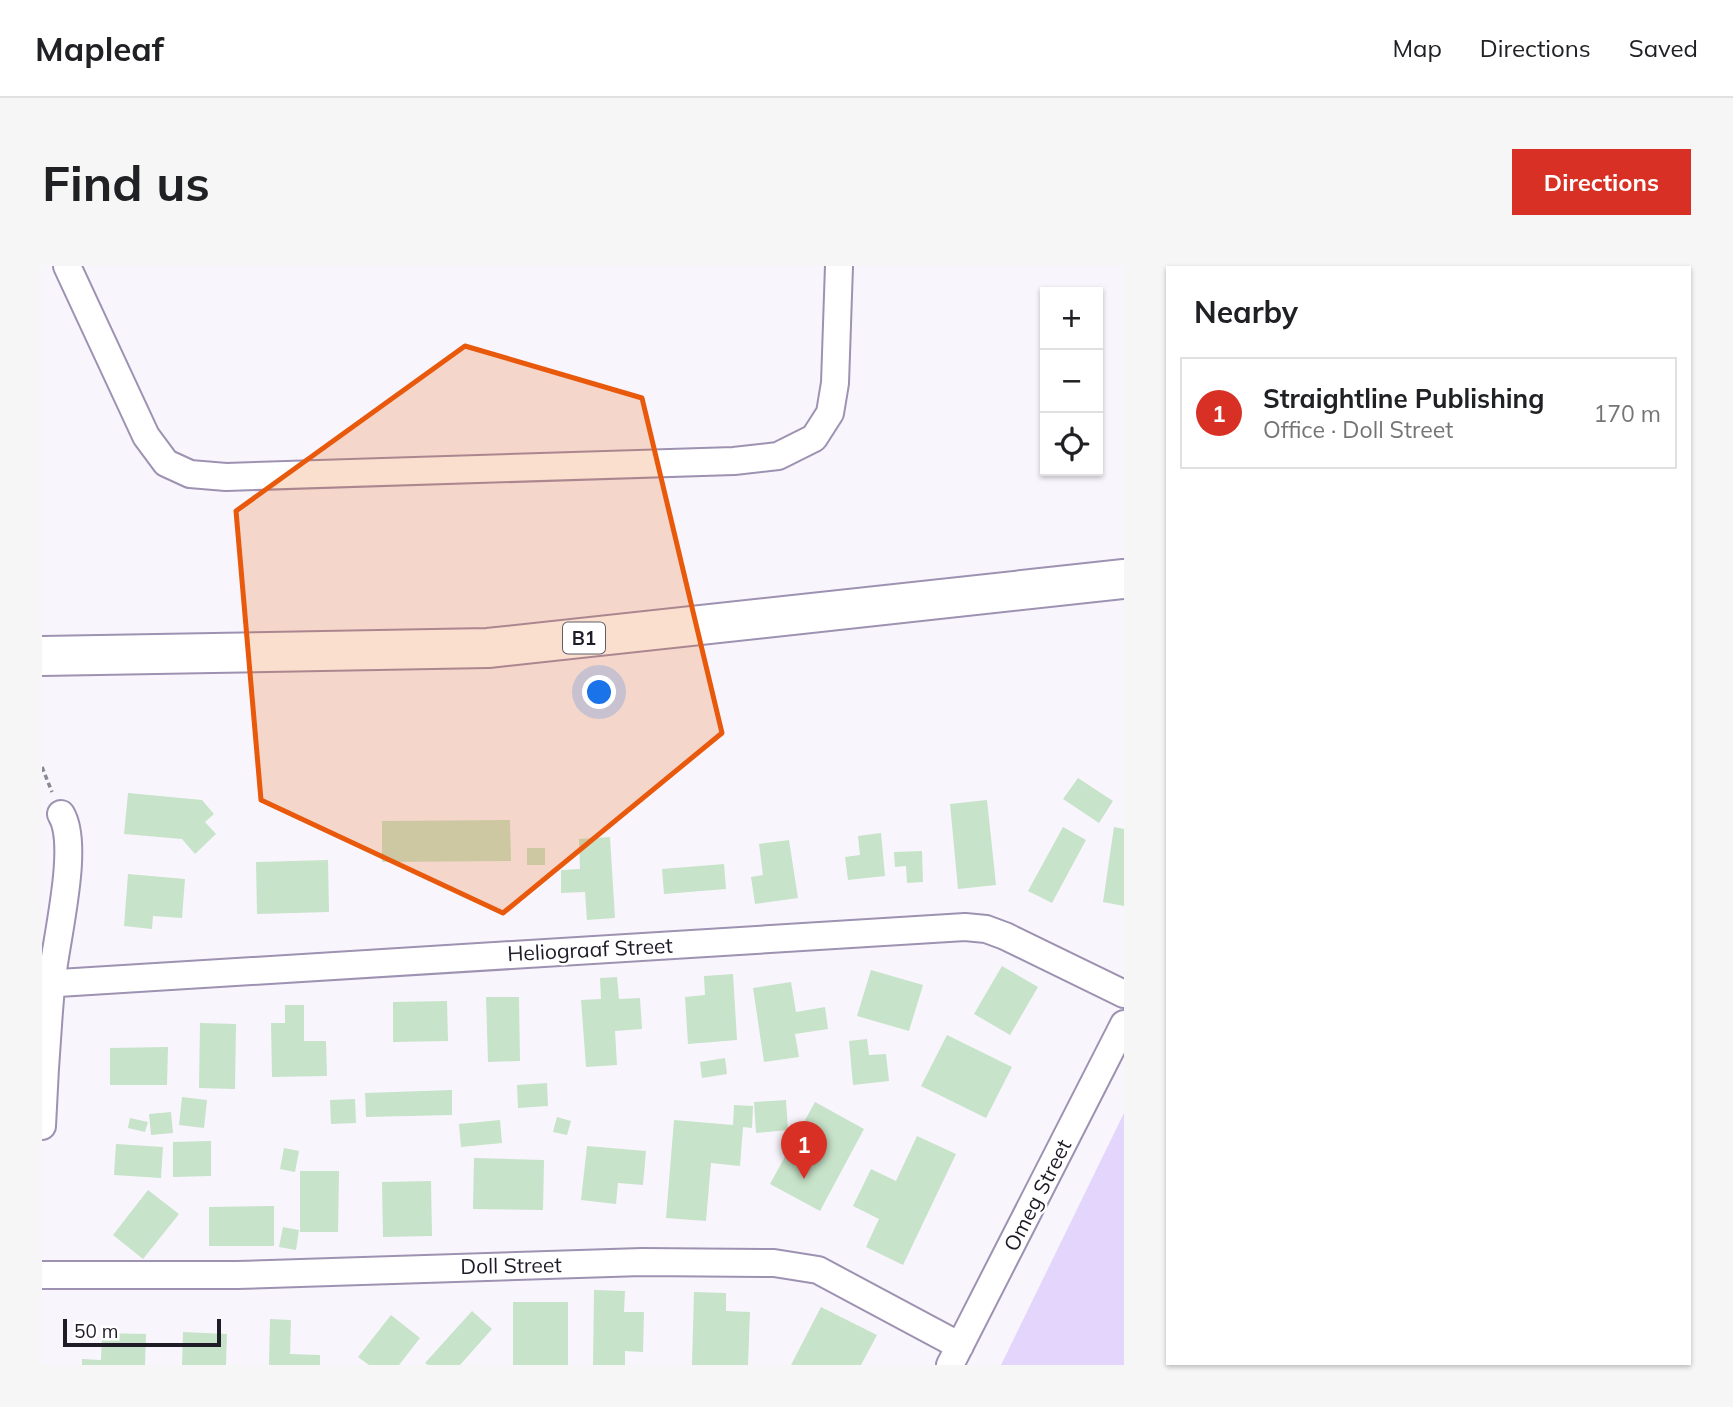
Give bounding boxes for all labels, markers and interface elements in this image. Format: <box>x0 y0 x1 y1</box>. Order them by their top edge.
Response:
text: Mapleaf <box>35 28 164 69</box>
text: Map <box>1392 33 1442 63</box>
text: Directions <box>1480 33 1591 63</box>
text: Saved <box>1629 33 1698 63</box>
button: Directions <box>1512 149 1691 215</box>
text: Find us <box>42 152 210 213</box>
map controls <box>1040 287 1103 476</box>
button: + <box>1040 287 1103 350</box>
text: Nearby <box>1194 293 1298 331</box>
button: − <box>1040 350 1103 413</box>
text: Straightline Publishing <box>1263 382 1544 415</box>
text: 1 <box>1212 399 1226 428</box>
text: 170 m <box>1593 399 1661 428</box>
button: locate <box>1040 413 1103 476</box>
text: Office · Doll Street <box>1263 415 1453 444</box>
road number: B1 <box>563 622 605 654</box>
your location <box>582 675 616 709</box>
street label: Heliograaf Street <box>507 932 673 966</box>
pin: 1 <box>781 1121 827 1179</box>
street label: Omeg Street <box>998 1135 1076 1255</box>
street label: Doll Street <box>460 1251 562 1279</box>
scale bar <box>63 1316 220 1348</box>
text: 50 m <box>74 1319 118 1343</box>

